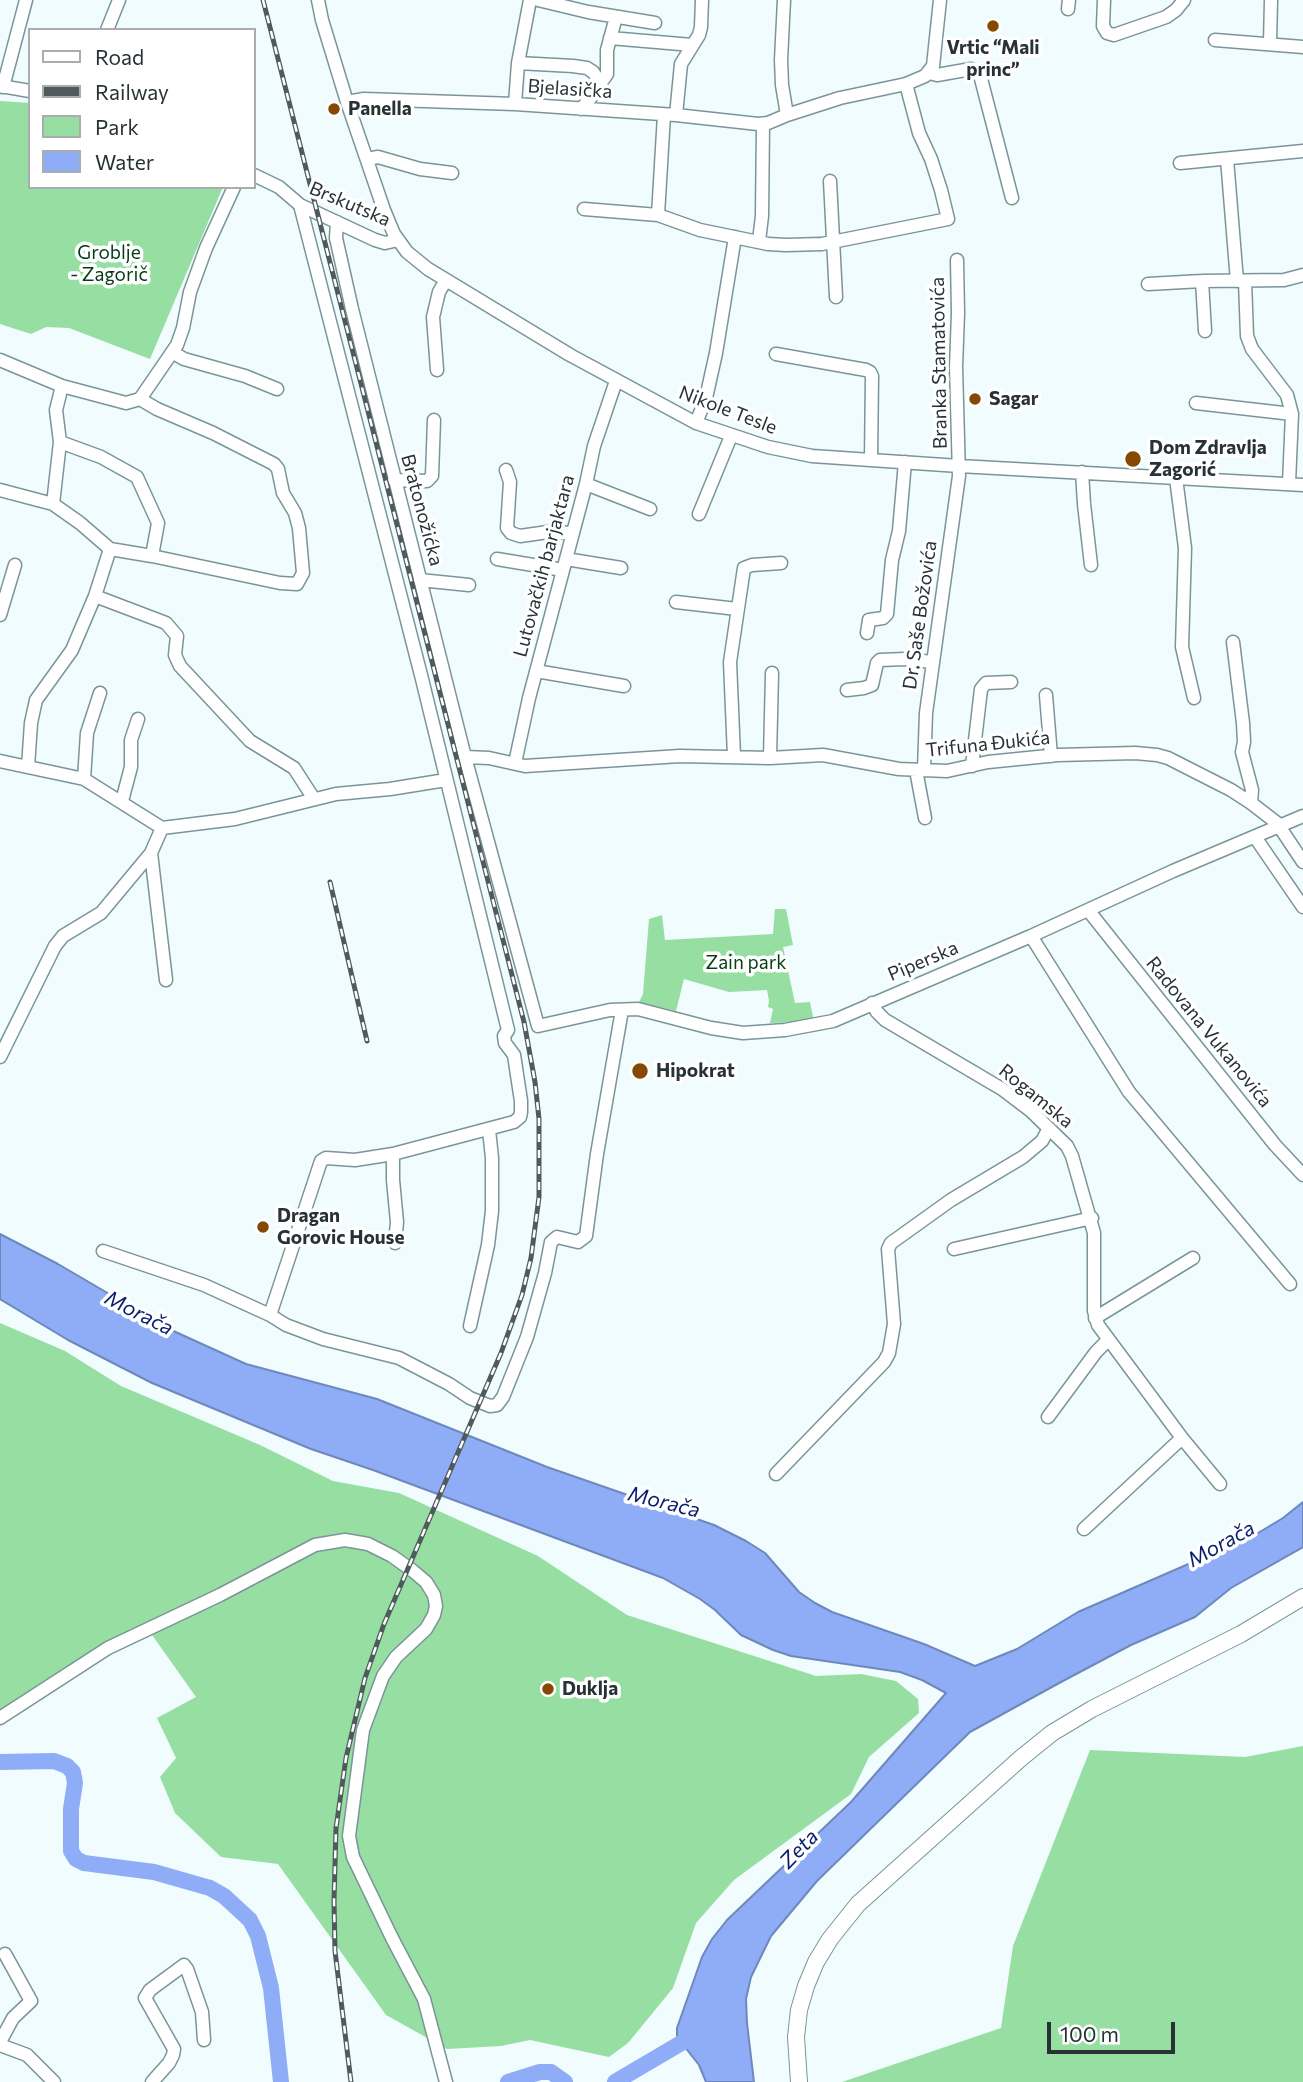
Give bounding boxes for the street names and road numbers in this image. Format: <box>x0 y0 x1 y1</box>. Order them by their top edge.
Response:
street label: Bjelasička <box>527 75 613 103</box>
street label: Brskutska <box>306 177 394 231</box>
street label: Branka Stamatovića <box>926 277 952 449</box>
street label: Nikole Tesle <box>676 381 780 439</box>
street label: Bratonožićka <box>396 452 448 568</box>
street label: Lutovačkih barjaktara <box>509 472 579 660</box>
street label: Dr. Saše Božovića <box>898 539 942 691</box>
street label: Trifuna Đukića <box>925 726 1051 762</box>
street label: Piperska <box>884 936 962 986</box>
street label: Radovana Vukanovića <box>1141 952 1277 1112</box>
street label: Rogamska <box>994 1059 1078 1133</box>

